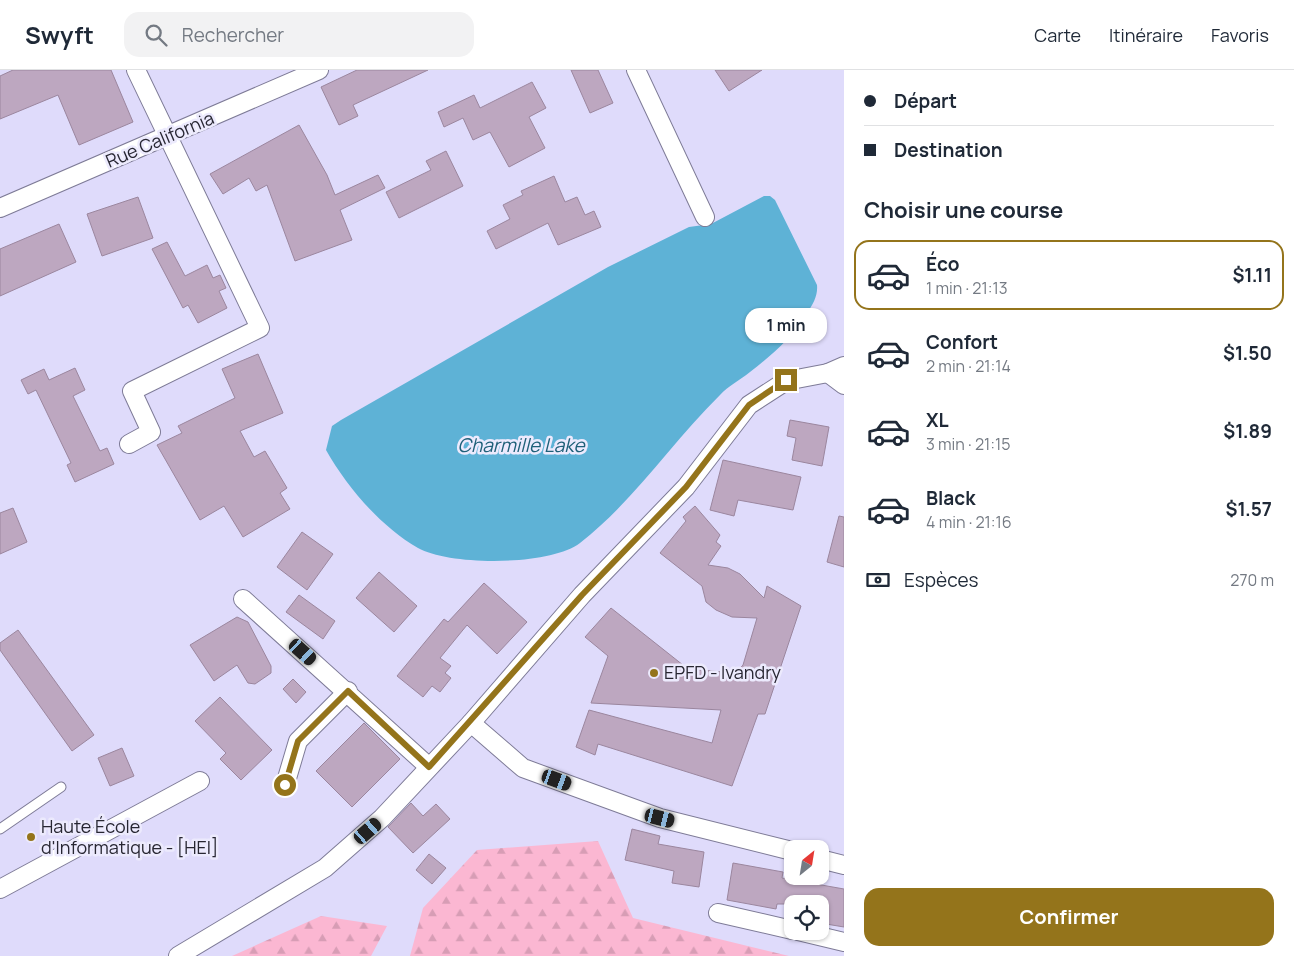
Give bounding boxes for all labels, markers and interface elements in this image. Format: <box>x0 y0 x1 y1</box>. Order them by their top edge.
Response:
search box <box>124 12 474 57</box>
text: Swyft <box>25 18 94 51</box>
icon: search <box>142 21 170 49</box>
text: Rechercher <box>182 22 284 48</box>
text: Carte <box>1034 23 1081 47</box>
text: Itinéraire <box>1109 23 1183 47</box>
text: Favoris <box>1211 23 1269 47</box>
text: Départ <box>894 88 957 114</box>
street label: Rue California <box>102 105 217 173</box>
text: Destination <box>894 137 1003 163</box>
text: Choisir une course <box>864 195 1063 225</box>
text: Éco <box>926 251 960 277</box>
icon: car <box>866 253 911 298</box>
text: $1.11 <box>1232 262 1272 288</box>
text: 1 min · 21:13 <box>926 277 1008 299</box>
callout: 1 min <box>745 308 827 342</box>
text: 1 min <box>766 314 806 336</box>
text: Confort <box>926 329 998 355</box>
icon: car <box>866 331 911 376</box>
text: $1.50 <box>1223 340 1272 366</box>
text: 2 min · 21:14 <box>926 355 1011 377</box>
route end <box>775 369 797 391</box>
text: XL <box>926 407 949 433</box>
icon: car <box>866 409 911 454</box>
text: $1.89 <box>1223 418 1272 444</box>
water label: Charmille Lake <box>457 432 586 458</box>
text: 3 min · 21:15 <box>926 433 1011 455</box>
text: Black <box>926 485 975 511</box>
icon: car <box>866 487 911 532</box>
text: $1.57 <box>1225 496 1272 522</box>
text: 4 min · 21:16 <box>926 511 1012 533</box>
icon: cash <box>864 566 892 594</box>
text: Espèces <box>904 567 978 593</box>
text: 270 m <box>1230 569 1274 591</box>
car <box>286 636 319 668</box>
place label: EPFD - Ivandry <box>664 660 782 684</box>
marker: EPFD - Ivandry <box>648 667 660 679</box>
car <box>540 768 573 792</box>
route start <box>274 774 296 796</box>
car <box>643 807 676 829</box>
place label: Haute École d'Informatique - [HEI] <box>41 814 218 859</box>
car <box>351 815 384 847</box>
marker: Haute École d'Informatique - [HEI] <box>25 831 37 843</box>
north arrow <box>784 840 829 885</box>
map controls <box>784 840 829 940</box>
button: Confirmer <box>864 888 1274 946</box>
button: locate <box>784 895 829 940</box>

